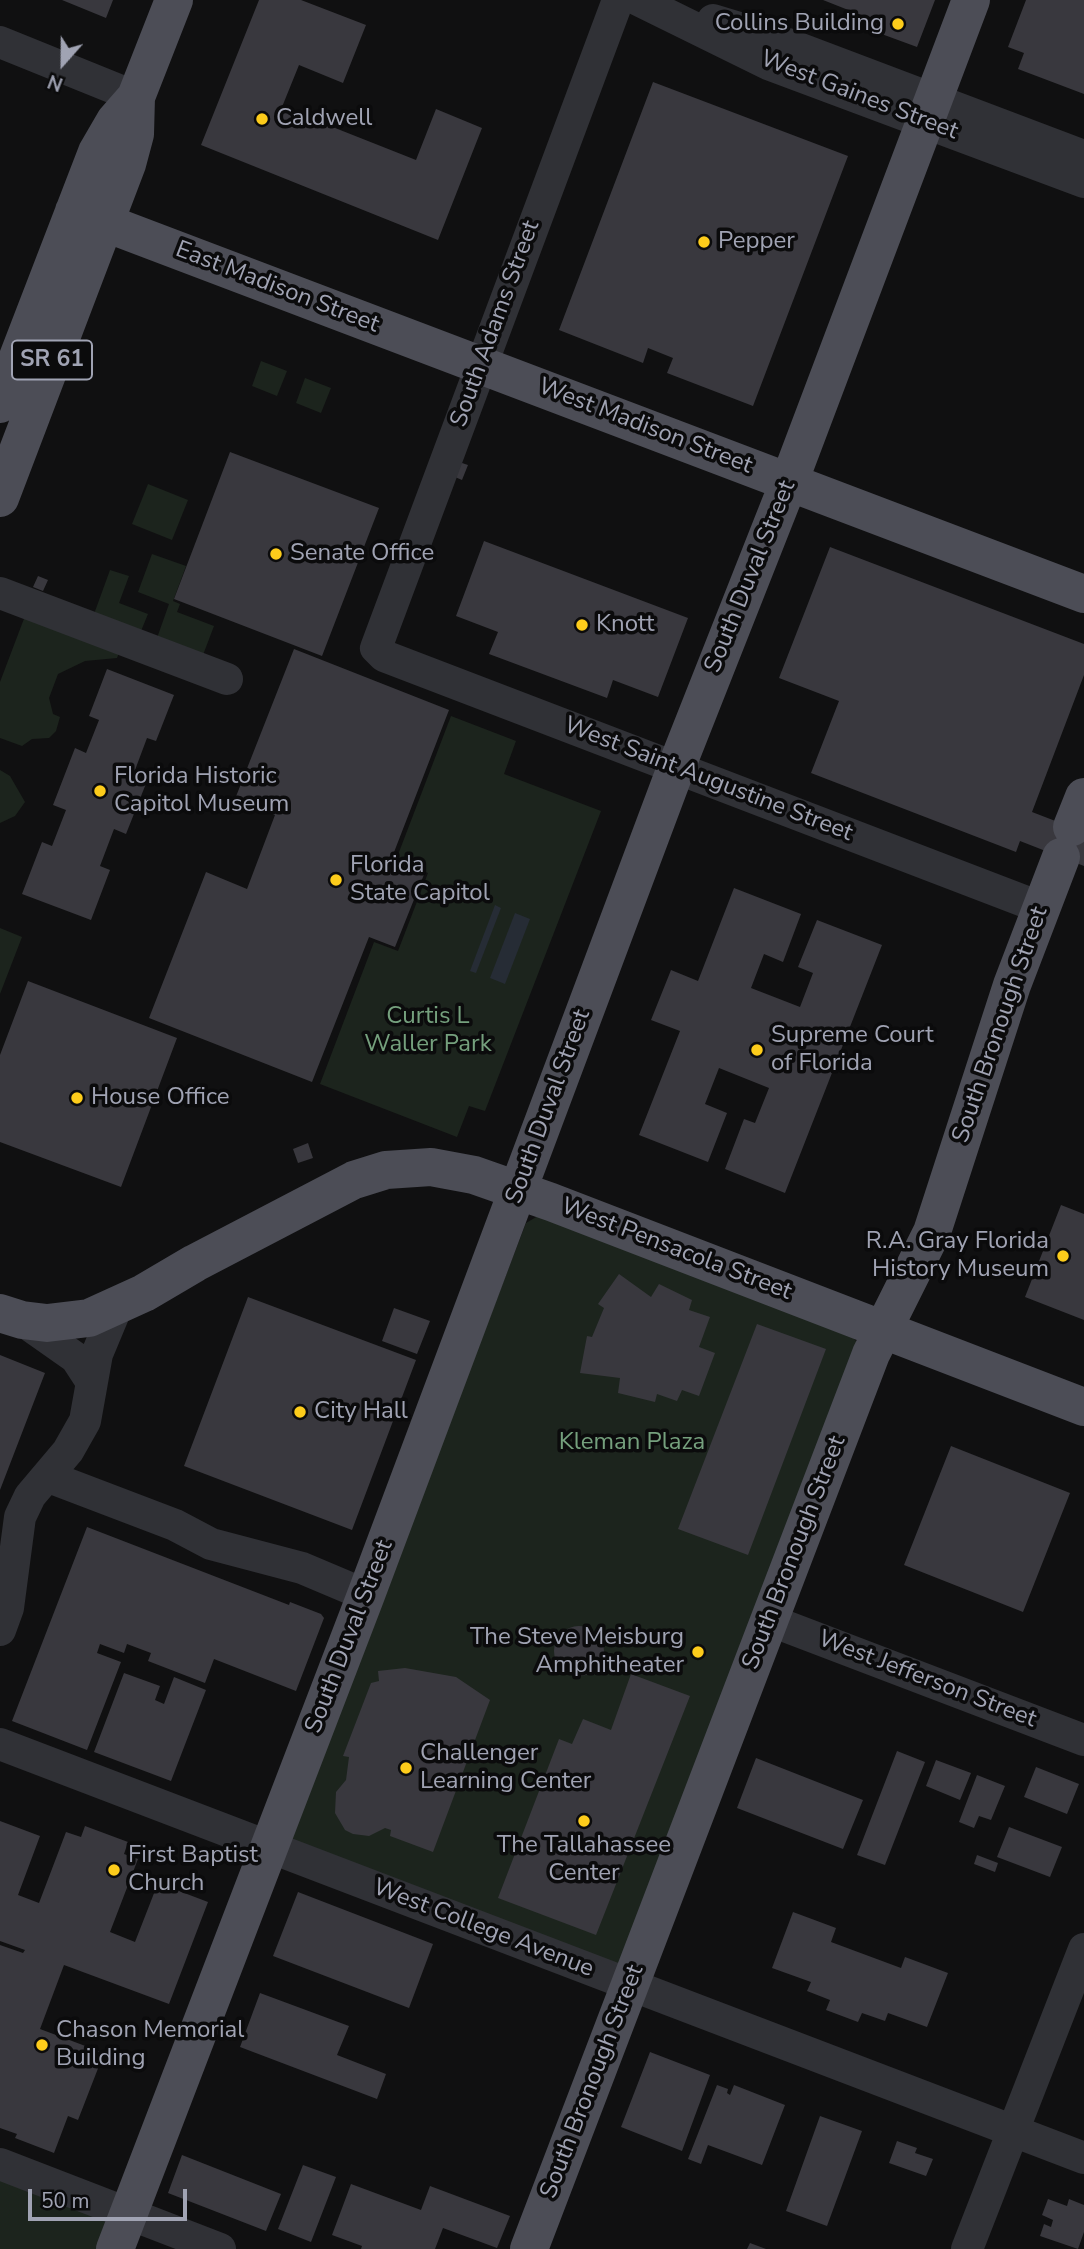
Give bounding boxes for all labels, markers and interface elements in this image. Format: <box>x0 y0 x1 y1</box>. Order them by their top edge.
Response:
place label: Collins Building <box>715 10 884 38</box>
marker: Collins Building <box>890 16 906 32</box>
north arrow <box>28 28 98 98</box>
street label: West Gaines Street <box>756 45 962 147</box>
text: N <box>44 68 67 97</box>
place label: Caldwell <box>276 105 372 133</box>
marker: Caldwell <box>254 111 270 127</box>
street label: South Adams Street <box>445 217 547 431</box>
place label: Pepper <box>718 228 795 256</box>
marker: Pepper <box>696 234 712 250</box>
street label: East Madison Street <box>171 236 383 340</box>
road number: SR 61 <box>12 340 92 380</box>
street label: West Madison Street <box>534 373 756 481</box>
street label: South Duval Street <box>699 477 803 677</box>
place label: Senate Office <box>290 540 434 568</box>
marker: Senate Office <box>268 546 284 562</box>
place label: Knott <box>596 611 654 639</box>
marker: Knott <box>574 617 590 633</box>
street label: West Saint Augustine Street <box>560 712 856 848</box>
place label: Florida Historic Capitol Museum <box>114 763 289 819</box>
marker: Florida Historic Capitol Museum <box>92 783 108 799</box>
place label: Florida State Capitol <box>350 852 490 908</box>
marker: Florida State Capitol <box>328 872 344 888</box>
street label: South Bronough Street <box>947 903 1055 1147</box>
park label: Curtis L Waller Park <box>364 1003 492 1059</box>
street label: South Duval Street <box>500 1006 598 1208</box>
place label: Supreme Court of Florida <box>771 1022 934 1078</box>
marker: Supreme Court of Florida <box>749 1042 765 1058</box>
place label: House Office <box>91 1084 230 1112</box>
marker: House Office <box>69 1090 85 1106</box>
street label: West Pensacola Street <box>557 1193 795 1307</box>
place label: R.A. Gray Florida History Museum <box>866 1228 1049 1284</box>
marker: R.A. Gray Florida History Museum <box>1055 1248 1071 1264</box>
place label: City Hall <box>314 1398 408 1426</box>
marker: City Hall <box>292 1404 308 1420</box>
park label: Kleman Plaza <box>559 1429 705 1457</box>
street label: South Bronough Street <box>737 1432 853 1674</box>
street label: South Duval Street <box>300 1536 400 1738</box>
place label: The Steve Meisburg Amphitheater <box>470 1624 684 1680</box>
street label: West Jefferson Street <box>814 1625 1040 1735</box>
marker: The Steve Meisburg Amphitheater <box>690 1644 706 1660</box>
place label: Challenger Learning Center <box>420 1740 591 1796</box>
marker: Challenger Learning Center <box>398 1760 414 1776</box>
marker: The Tallahassee Center <box>576 1813 592 1829</box>
place label: The Tallahassee Center <box>497 1832 671 1888</box>
place label: First Baptist Church <box>128 1842 258 1898</box>
marker: First Baptist Church <box>106 1862 122 1878</box>
street label: West College Avenue <box>369 1874 597 1984</box>
street label: South Bronough Street <box>535 1961 651 2203</box>
place label: Chason Memorial Building <box>56 2017 244 2073</box>
marker: Chason Memorial Building <box>34 2037 50 2053</box>
scale bar <box>32 2176 191 2220</box>
text: 50 m <box>41 2187 90 2215</box>

